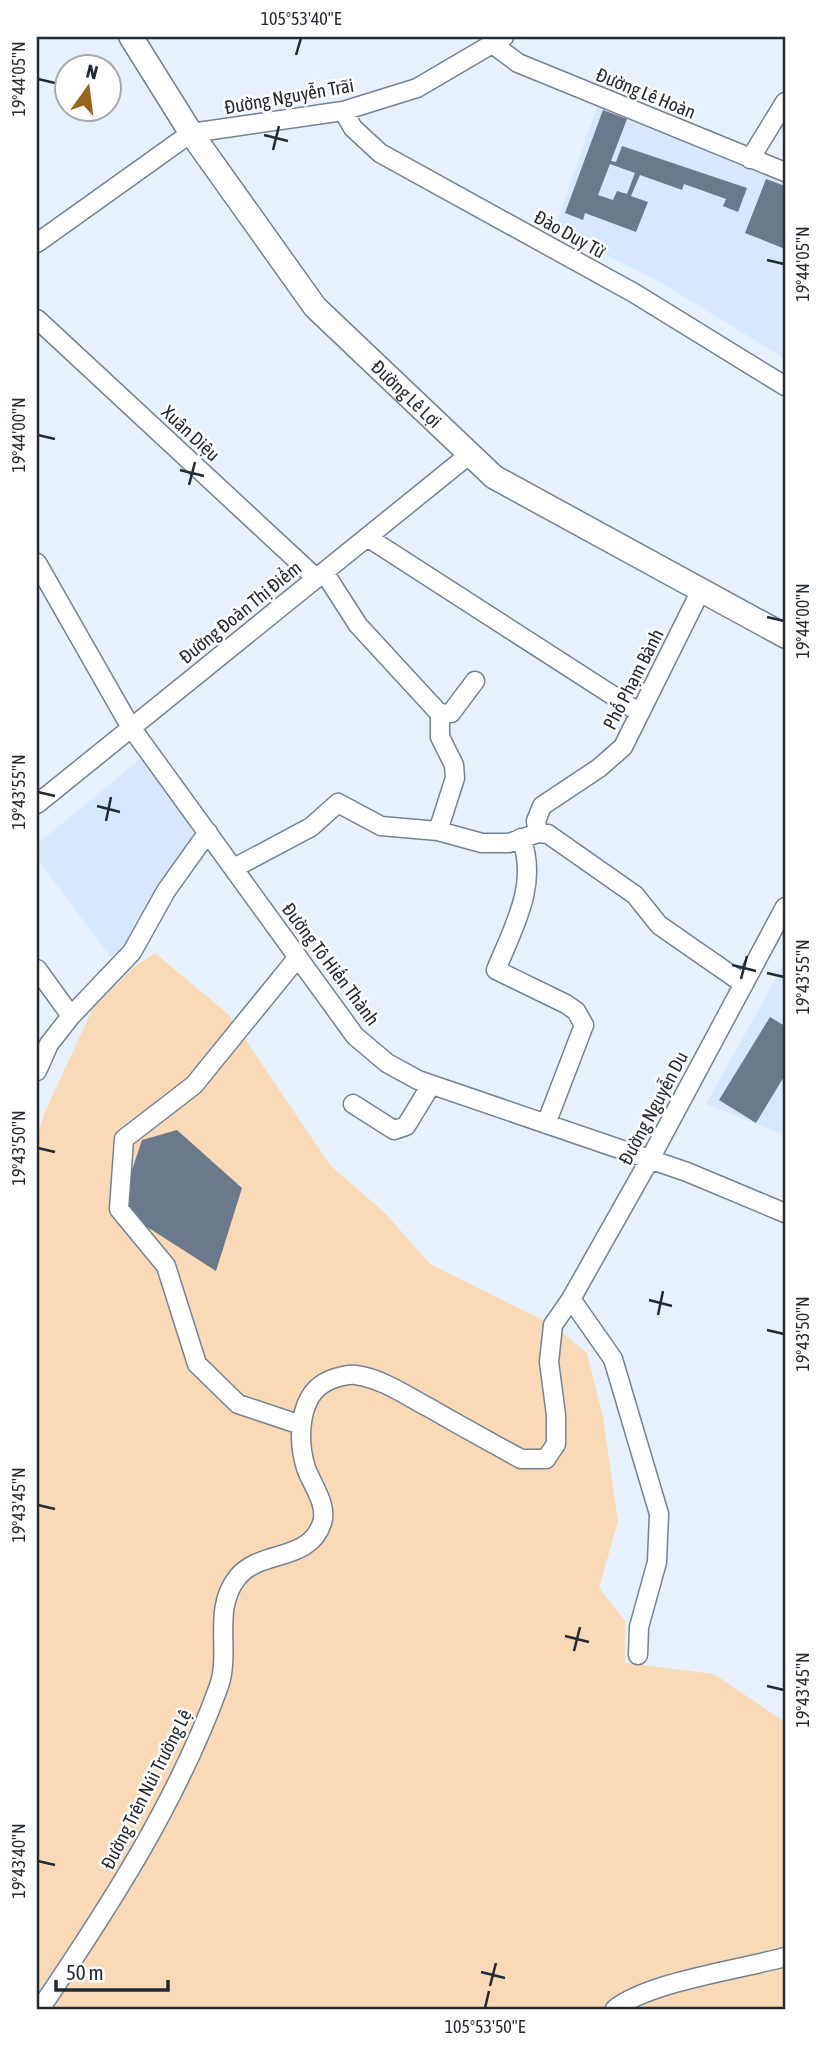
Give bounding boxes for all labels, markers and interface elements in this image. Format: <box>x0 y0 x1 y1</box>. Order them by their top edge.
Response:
text: 105°53'40"E <box>261 8 342 29</box>
text: 19°44'05"N <box>8 41 29 117</box>
north arrow <box>52 52 122 122</box>
text: N <box>84 59 100 84</box>
street label: Đường Lê Hoàn <box>593 63 699 123</box>
street label: Đường Nguyễn Trãi <box>223 74 355 118</box>
street label: Đào Duy Từ <box>531 206 610 263</box>
text: 19°44'05"N <box>792 226 813 302</box>
street label: Đường Lê Lợi <box>367 356 446 432</box>
text: 19°44'00"N <box>8 397 29 473</box>
street label: Xuân Diệu <box>157 401 225 465</box>
street label: Đường Đoàn Thị Điểm <box>175 556 305 668</box>
text: 19°44'00"N <box>792 583 813 659</box>
street label: Phố Phạm Bành <box>598 625 668 733</box>
text: 19°43'55"N <box>8 754 29 830</box>
street label: Đường Tô Hiến Thành <box>278 898 384 1030</box>
text: 19°43'55"N <box>792 939 813 1015</box>
street label: Đường Nguyễn Du <box>614 1048 692 1168</box>
text: 19°43'50"N <box>8 1110 29 1186</box>
text: 19°43'50"N <box>792 1296 813 1372</box>
text: 19°43'45"N <box>8 1467 29 1543</box>
text: 19°43'45"N <box>792 1652 813 1728</box>
street label: Đường Trên Núi Trường Lệ <box>96 1705 196 1873</box>
text: 19°43'40"N <box>8 1823 29 1899</box>
scale bar <box>56 1948 168 1992</box>
text: 50 m <box>66 1960 104 1984</box>
text: 105°53'50"E <box>445 2016 526 2037</box>

